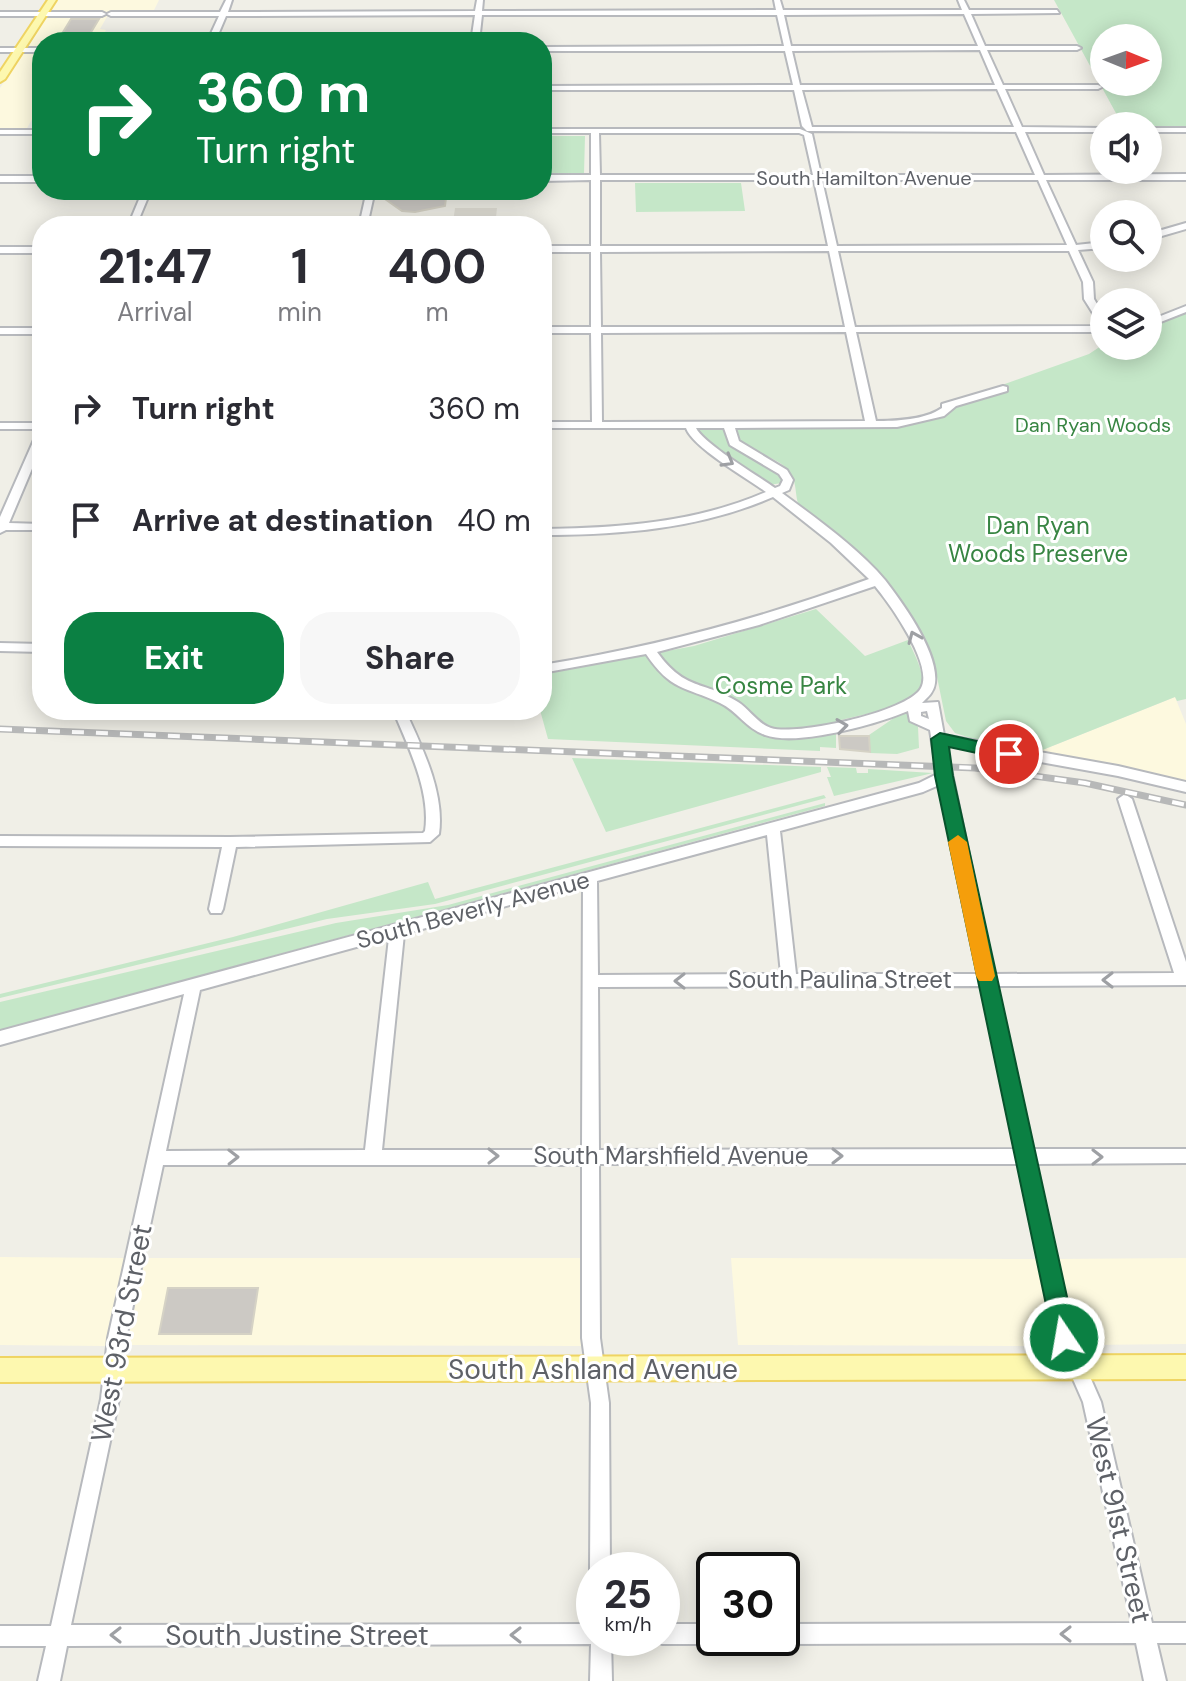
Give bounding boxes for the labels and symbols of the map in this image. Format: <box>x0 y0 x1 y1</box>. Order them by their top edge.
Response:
north arrow <box>1090 24 1162 96</box>
street label: South Hamilton Avenue <box>756 165 972 191</box>
park label: Dan Ryan Woods <box>1015 412 1171 438</box>
one-way arrow <box>719 451 734 467</box>
park label: Dan Ryan Woods Preserve <box>948 510 1128 569</box>
one-way arrow <box>907 631 923 645</box>
park label: Cosme Park <box>715 670 847 701</box>
one-way arrow <box>835 718 849 735</box>
pin <box>975 720 1043 788</box>
street label: South Beverly Avenue <box>353 863 593 956</box>
street label: South Paulina Street <box>728 964 952 995</box>
one-way arrow <box>1101 971 1114 989</box>
one-way arrow <box>673 972 686 990</box>
street label: South Marshfield Avenue <box>534 1140 808 1171</box>
one-way arrow <box>487 1147 500 1165</box>
one-way arrow <box>831 1147 844 1165</box>
one-way arrow <box>227 1148 240 1166</box>
one-way arrow <box>1091 1148 1104 1166</box>
street label: West 93rd Street <box>82 1221 161 1445</box>
position arrow <box>1022 1296 1106 1380</box>
street label: South Ashland Avenue <box>448 1351 738 1388</box>
street label: West 91st Street <box>1077 1413 1160 1627</box>
speed limit sign: 30 <box>696 1552 800 1656</box>
street label: South Justine Street <box>165 1617 429 1654</box>
one-way arrow <box>1059 1625 1072 1643</box>
one-way arrow <box>109 1626 122 1644</box>
one-way arrow <box>509 1626 522 1644</box>

